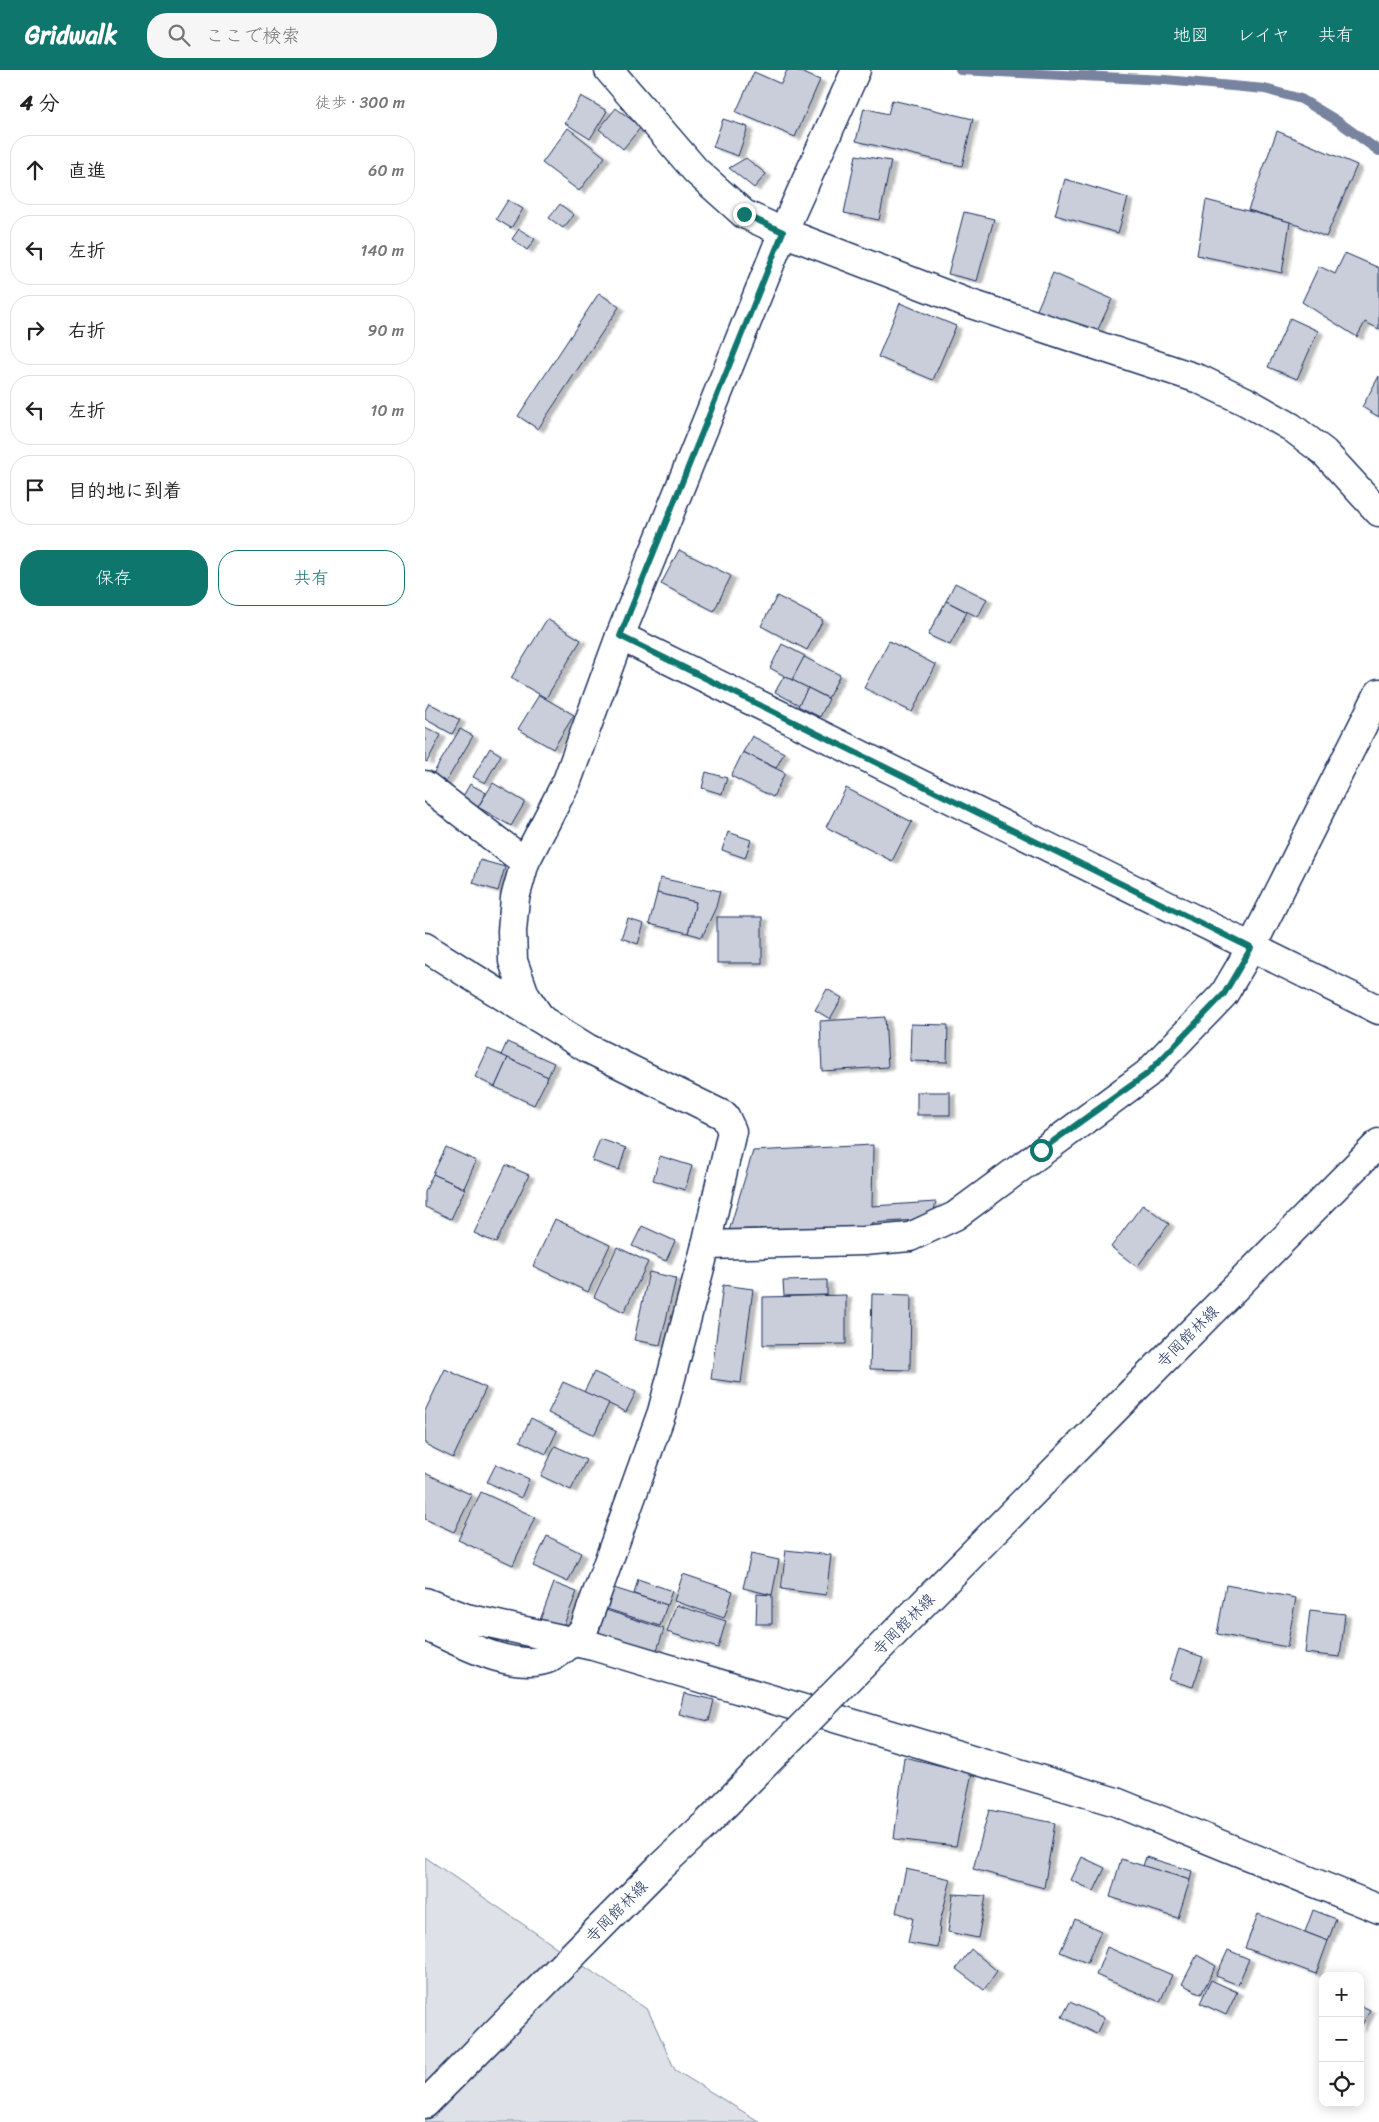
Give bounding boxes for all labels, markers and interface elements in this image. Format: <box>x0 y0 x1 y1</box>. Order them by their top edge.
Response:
search box <box>147 13 497 58</box>
text: Gridwalk <box>25 14 117 56</box>
text: ここで検索 <box>205 19 300 52</box>
text: 地図 <box>1173 19 1209 51</box>
text: レイヤ <box>1237 19 1290 51</box>
text: 共有 <box>1318 19 1354 51</box>
icon: search <box>165 21 193 49</box>
text: 4 分 <box>20 84 60 122</box>
text: 徒歩 · 300 m <box>315 88 405 117</box>
text: 直進 <box>68 154 106 187</box>
icon: ahead <box>21 156 49 184</box>
text: 60 m <box>368 156 404 185</box>
route end <box>733 203 756 226</box>
text: 左折 <box>68 234 106 267</box>
icon: left <box>21 236 49 264</box>
text: 140 m <box>361 236 404 265</box>
text: 右折 <box>68 314 106 347</box>
icon: right <box>21 316 49 344</box>
text: 90 m <box>368 316 404 345</box>
text: 左折 <box>68 394 106 427</box>
icon: left <box>21 396 49 424</box>
text: 10 m <box>371 396 404 425</box>
text: 目的地に到着 <box>68 474 182 507</box>
icon: arrive <box>21 476 49 504</box>
button: 保存 <box>20 550 208 606</box>
button: 共有 <box>218 550 405 606</box>
route start <box>1030 1139 1053 1162</box>
street label: 寺岡館林線 <box>1149 1298 1226 1375</box>
street label: 寺岡館林線 <box>865 1586 942 1663</box>
street label: 寺岡館林線 <box>578 1873 655 1950</box>
map controls <box>1319 1972 1364 2107</box>
button: + <box>1319 1972 1364 2017</box>
button: − <box>1319 2017 1364 2062</box>
button: locate <box>1319 2062 1364 2107</box>

